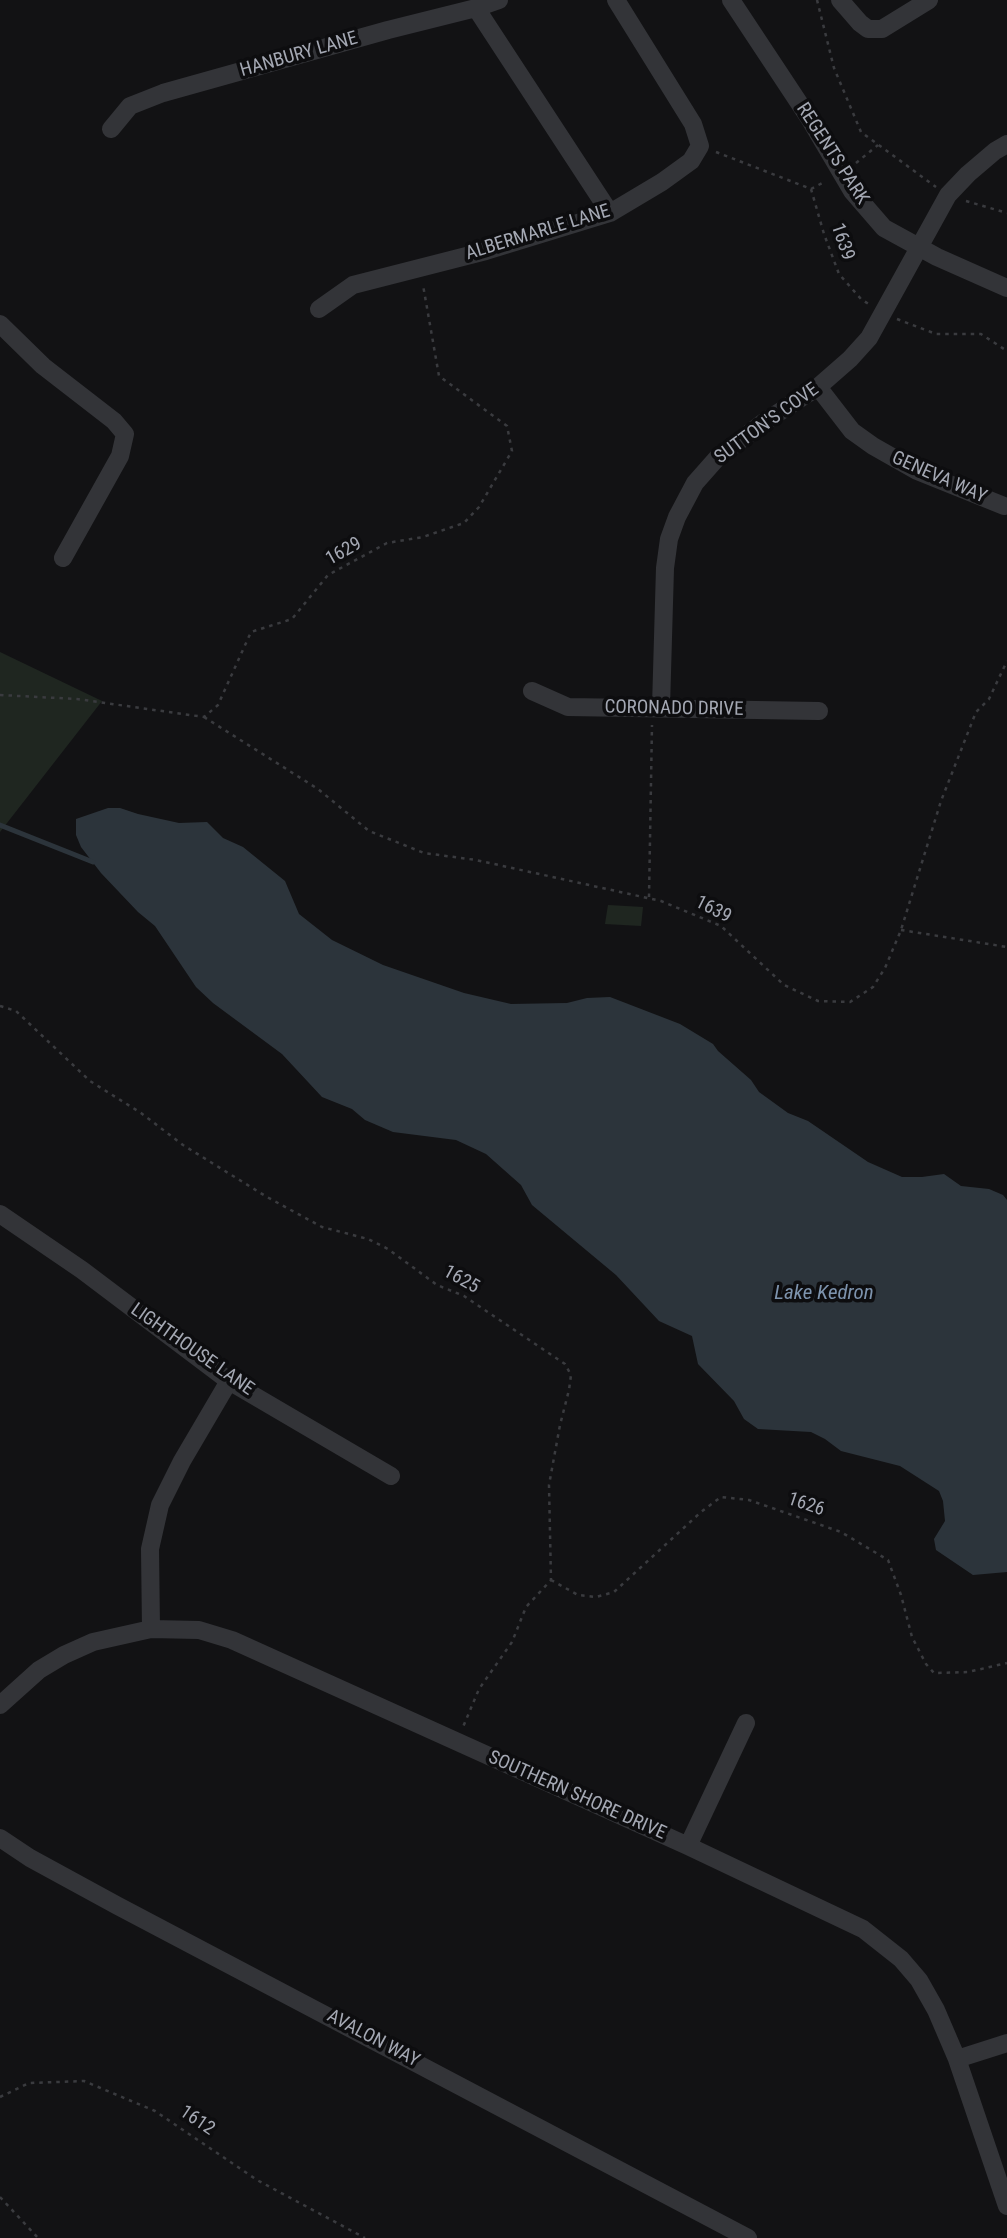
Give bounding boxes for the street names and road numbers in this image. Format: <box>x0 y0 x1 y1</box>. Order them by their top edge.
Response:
street label: HANBURY LANE <box>238 27 360 83</box>
street label: REGENTS PARK <box>791 99 873 209</box>
street label: ALBERMARLE LANE <box>463 200 613 266</box>
street label: 1639 <box>825 221 859 263</box>
street label: SUTTON'S COVE <box>711 379 823 469</box>
street label: GENEVA WAY <box>888 447 990 509</box>
street label: 1629 <box>322 533 366 571</box>
street label: CORONADO DRIVE <box>604 696 744 722</box>
street label: 1639 <box>691 891 735 929</box>
street label: 1625 <box>439 1261 483 1299</box>
street label: LIGHTHOUSE LANE <box>126 1299 258 1401</box>
street label: 1626 <box>785 1488 827 1522</box>
street label: SOUTHERN SHORE DRIVE <box>485 1747 669 1845</box>
street label: AVALON WAY <box>323 2005 423 2073</box>
street label: 1612 <box>175 2101 219 2141</box>

